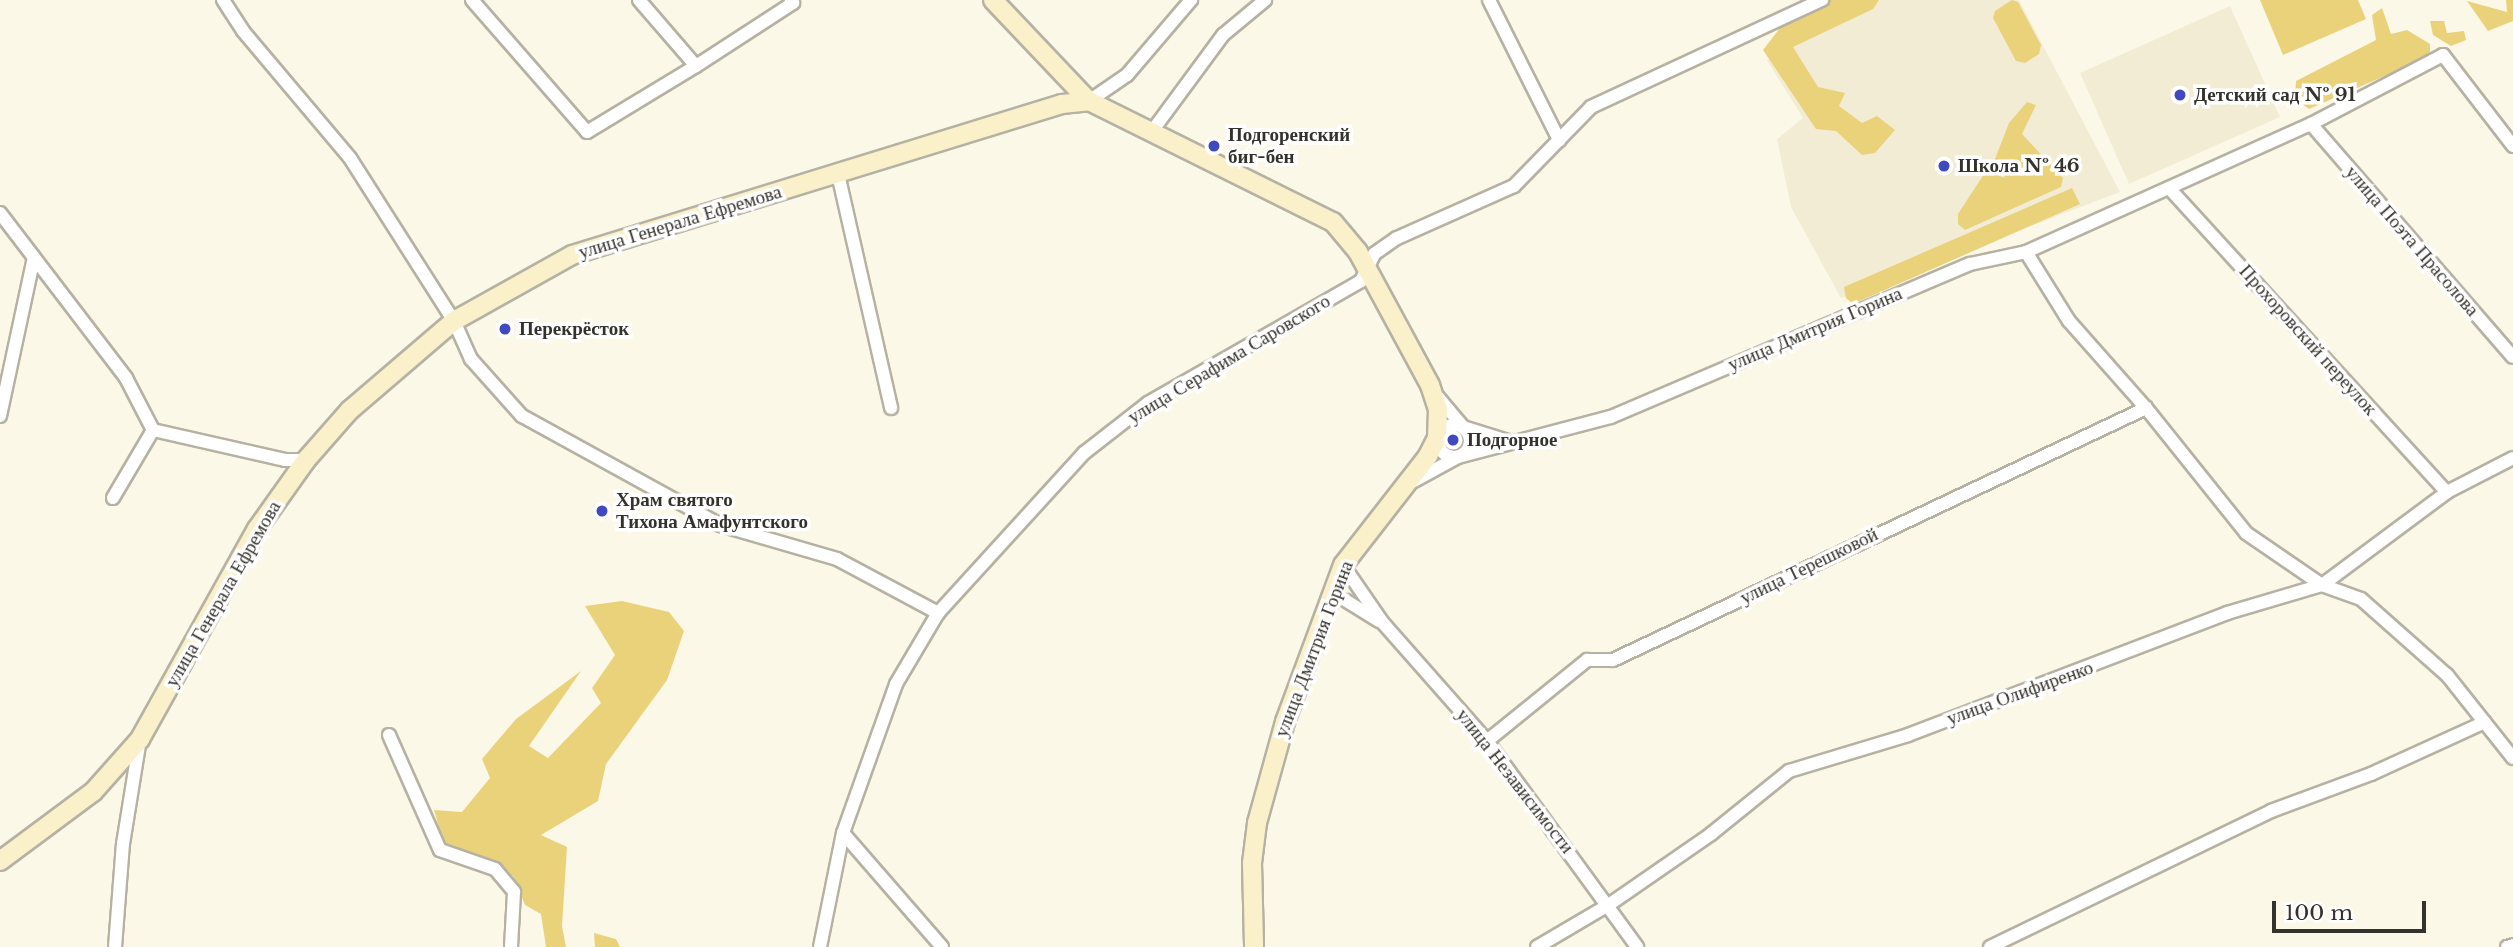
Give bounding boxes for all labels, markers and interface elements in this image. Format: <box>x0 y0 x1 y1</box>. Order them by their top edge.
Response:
place label: Детский сад № 91 <box>2194 84 2356 106</box>
marker: Детский сад № 91 <box>2172 87 2188 103</box>
place label: Подгоренский биг-бен <box>1228 124 1350 168</box>
marker: Подгоренский биг-бен <box>1206 138 1222 154</box>
place label: Школа № 46 <box>1958 155 2080 177</box>
marker: Школа № 46 <box>1936 158 1952 174</box>
street label: улица Поэта Прасолова <box>2340 161 2484 321</box>
street label: улица Генерала Ефремова <box>576 180 784 264</box>
street label: Прохоровский переулок <box>2234 260 2382 420</box>
street label: улица Дмитрия Горина <box>1724 282 1906 376</box>
street label: улица Серафима Саровского <box>1124 290 1334 428</box>
place label: Перекрёсток <box>519 318 629 340</box>
marker: Перекрёсток <box>497 321 513 337</box>
place label: Подгорное <box>1467 429 1557 451</box>
marker: Подгорное <box>1445 432 1461 448</box>
place label: Храм святого Тихона Амафунтского <box>616 489 808 533</box>
street label: улица Генерала Ефремова <box>160 497 286 691</box>
marker: Храм святого Тихона Амафунтского <box>594 503 610 519</box>
street label: улица Терешковой <box>1736 523 1882 609</box>
street label: улица Дмитрия Горина <box>1270 558 1358 740</box>
street label: улица Олифиренко <box>1944 656 2096 730</box>
street label: улица Независимости <box>1451 704 1579 858</box>
scale bar <box>2275 888 2429 932</box>
text: 100 m <box>2285 900 2353 926</box>

